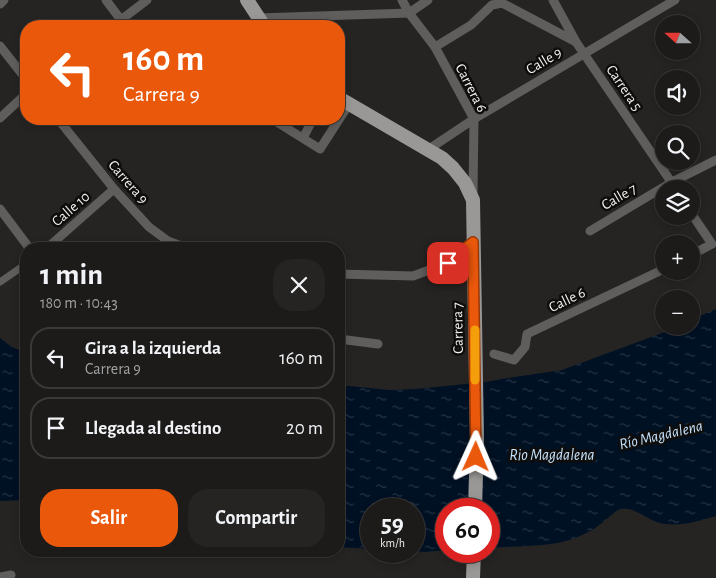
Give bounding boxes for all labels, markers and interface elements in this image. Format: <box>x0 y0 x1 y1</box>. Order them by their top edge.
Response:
north arrow <box>655 15 700 60</box>
map controls <box>655 15 700 335</box>
icon: left <box>40 40 105 105</box>
text: 160 m <box>123 42 204 77</box>
street label: Calle 9 <box>524 45 564 77</box>
street label: Carrera 6 <box>452 61 490 115</box>
street label: Carrera 5 <box>603 62 645 114</box>
button: sound <box>655 70 700 115</box>
text: Carrera 9 <box>123 83 200 105</box>
button: search <box>655 125 700 170</box>
street label: Carrera 9 <box>105 157 151 207</box>
button: layers <box>655 180 700 225</box>
street label: Calle 7 <box>599 181 639 213</box>
street label: Calle 10 <box>49 189 93 229</box>
button: + <box>655 235 700 280</box>
pin <box>427 242 469 284</box>
icon: arrive <box>434 249 462 277</box>
button: close <box>273 259 325 311</box>
text: 1 min <box>40 260 103 290</box>
street label: Calle 6 <box>546 285 588 315</box>
button: − <box>655 290 700 335</box>
text: 180 m · 10:43 <box>40 295 118 311</box>
street label: Carrera 7 <box>450 302 466 354</box>
text: Gira a la izquierda <box>85 339 221 358</box>
icon: left <box>42 344 70 372</box>
text: 160 m <box>279 349 323 368</box>
text: Carrera 9 <box>85 361 141 377</box>
icon: arrive <box>42 414 70 442</box>
water label: Río Magdalena <box>618 418 704 452</box>
text: Llegada al destino <box>85 419 222 438</box>
text: 20 m <box>286 419 323 438</box>
position arrow <box>449 430 501 482</box>
water label: Rio Magdalena <box>509 447 595 463</box>
button: Salir <box>40 489 178 547</box>
button: Compartir <box>188 489 325 547</box>
speed limit sign: 60 <box>435 498 500 563</box>
text: 59 <box>381 512 404 537</box>
text: km/h <box>380 537 405 549</box>

